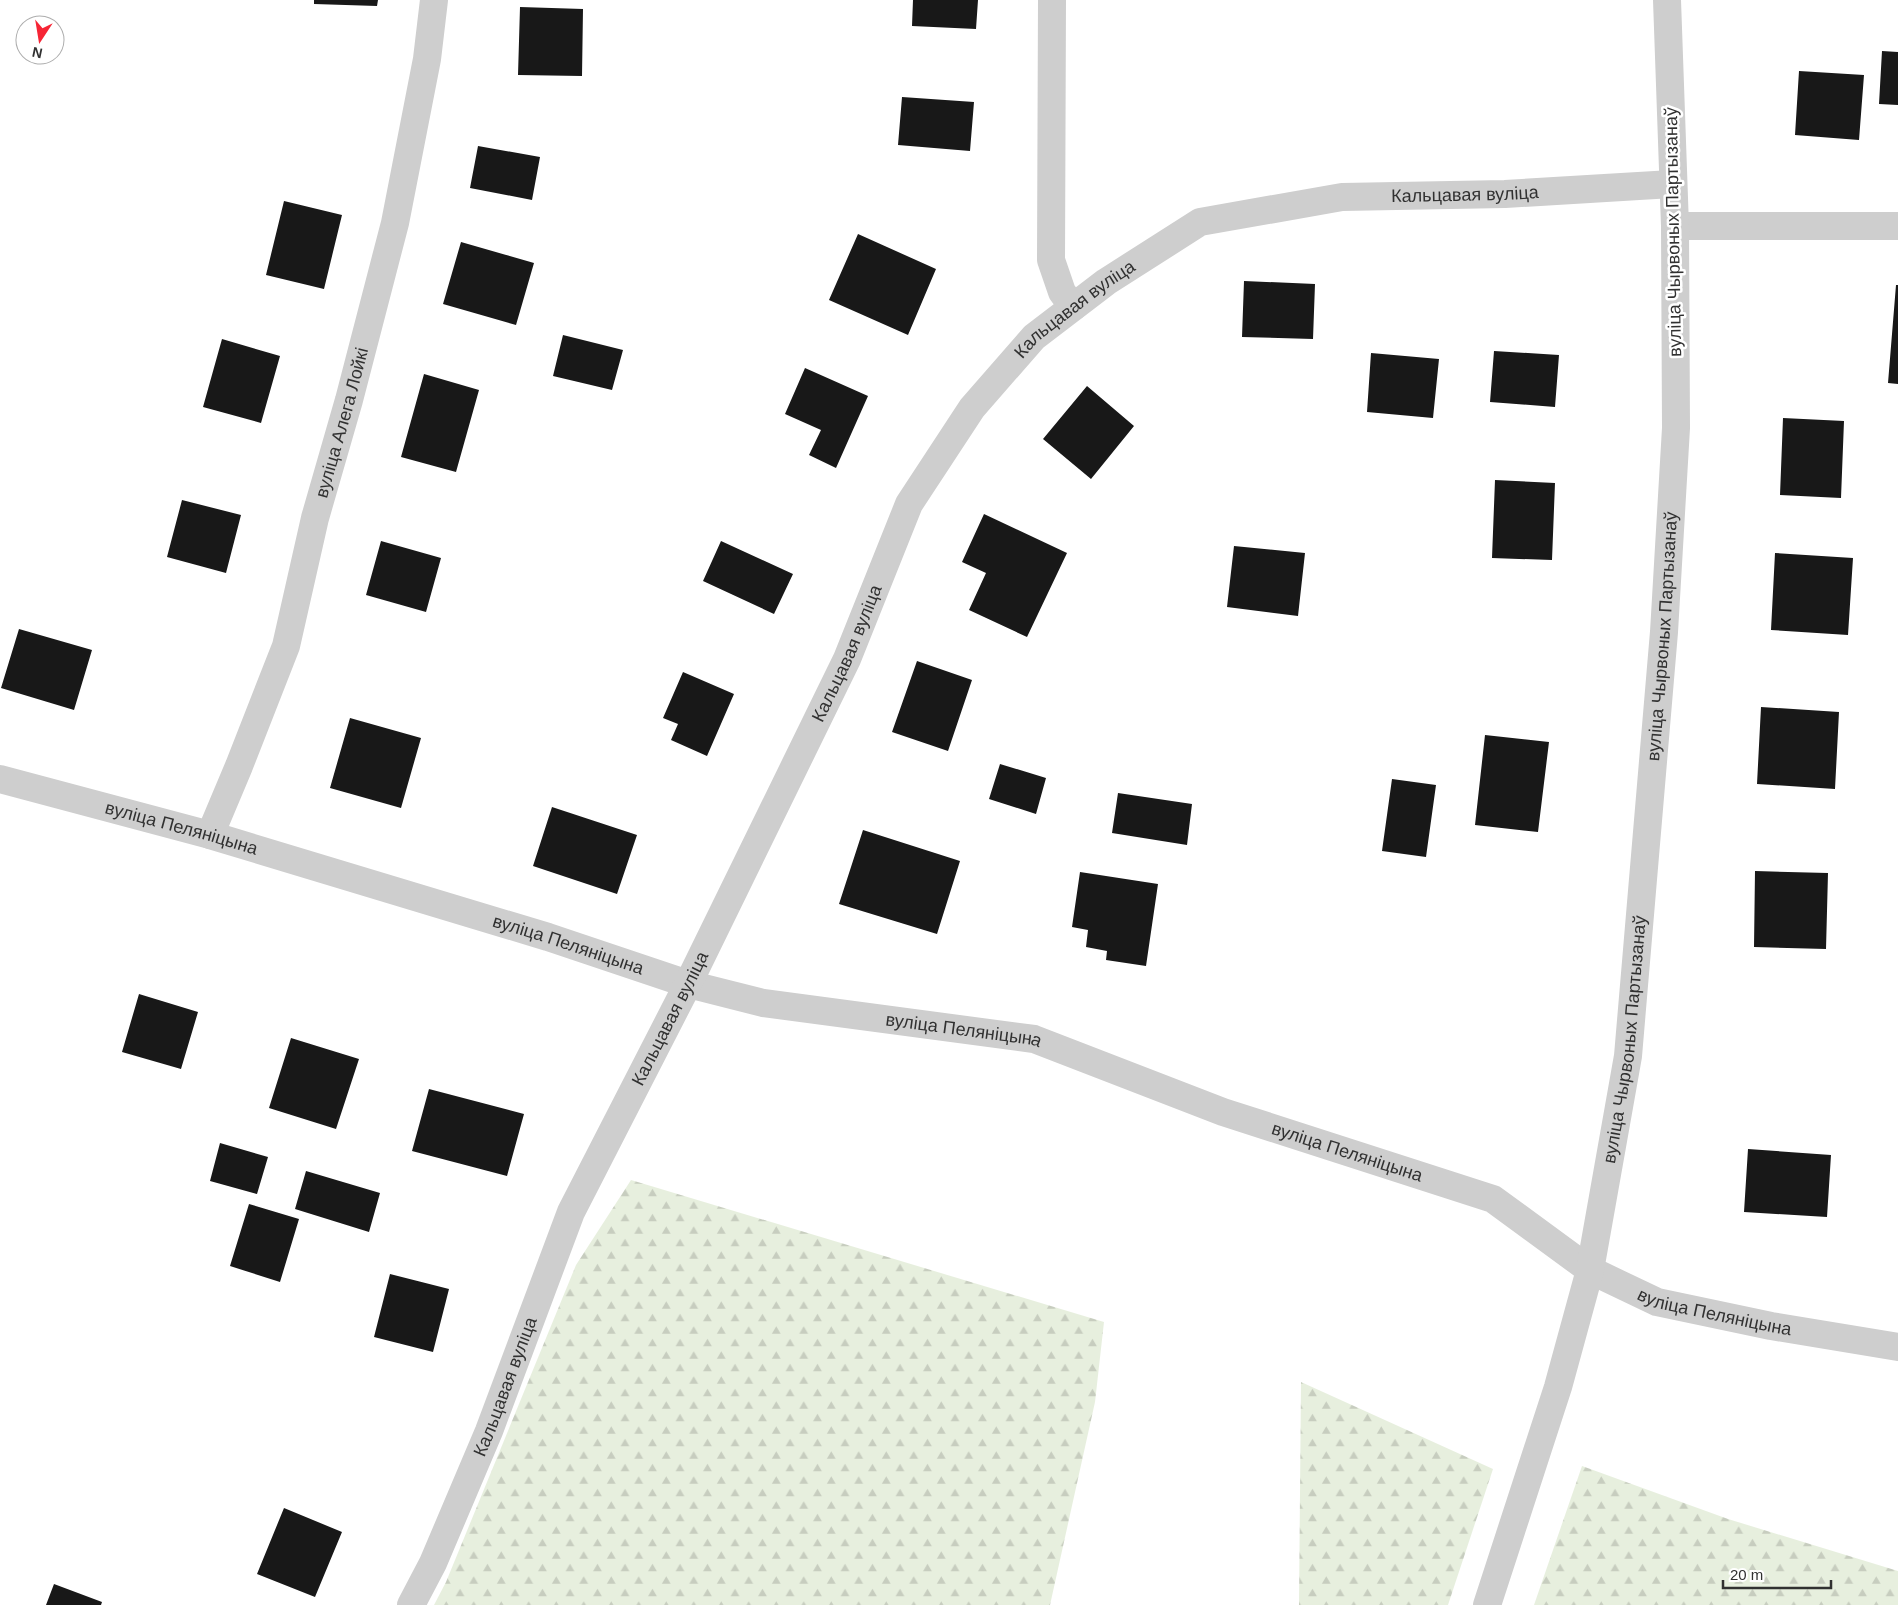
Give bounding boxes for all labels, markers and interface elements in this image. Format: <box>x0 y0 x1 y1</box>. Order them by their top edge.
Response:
north arrow <box>15 15 65 65</box>
text: N <box>31 44 44 62</box>
street label: вуліца Чырвоных Партызанаў <box>1661 107 1685 357</box>
street label: Кальцавая вуліца <box>1391 182 1540 206</box>
street label: Кальцавая вуліца <box>1010 256 1140 362</box>
street label: вуліца Алега Лойкі <box>311 345 372 500</box>
street label: вуліца Чырвоных Партызанаў <box>1643 511 1681 762</box>
street label: Кальцавая вуліца <box>808 581 886 725</box>
street label: вуліца Пеляніцына <box>103 797 261 859</box>
street label: вуліца Пеляніцына <box>490 911 647 979</box>
street label: вуліца Чырвоных Партызанаў <box>1599 915 1650 1165</box>
street label: Кальцавая вуліца <box>628 947 713 1089</box>
street label: вуліца Пеляніцына <box>884 1009 1046 1052</box>
street label: вуліца Пеляніцына <box>1269 1118 1426 1186</box>
street label: вуліца Пеляніцына <box>1634 1284 1794 1339</box>
street label: Кальцавая вуліца <box>469 1313 541 1459</box>
scale bar <box>1723 1558 1830 1590</box>
text: 20 m <box>1730 1566 1763 1583</box>

